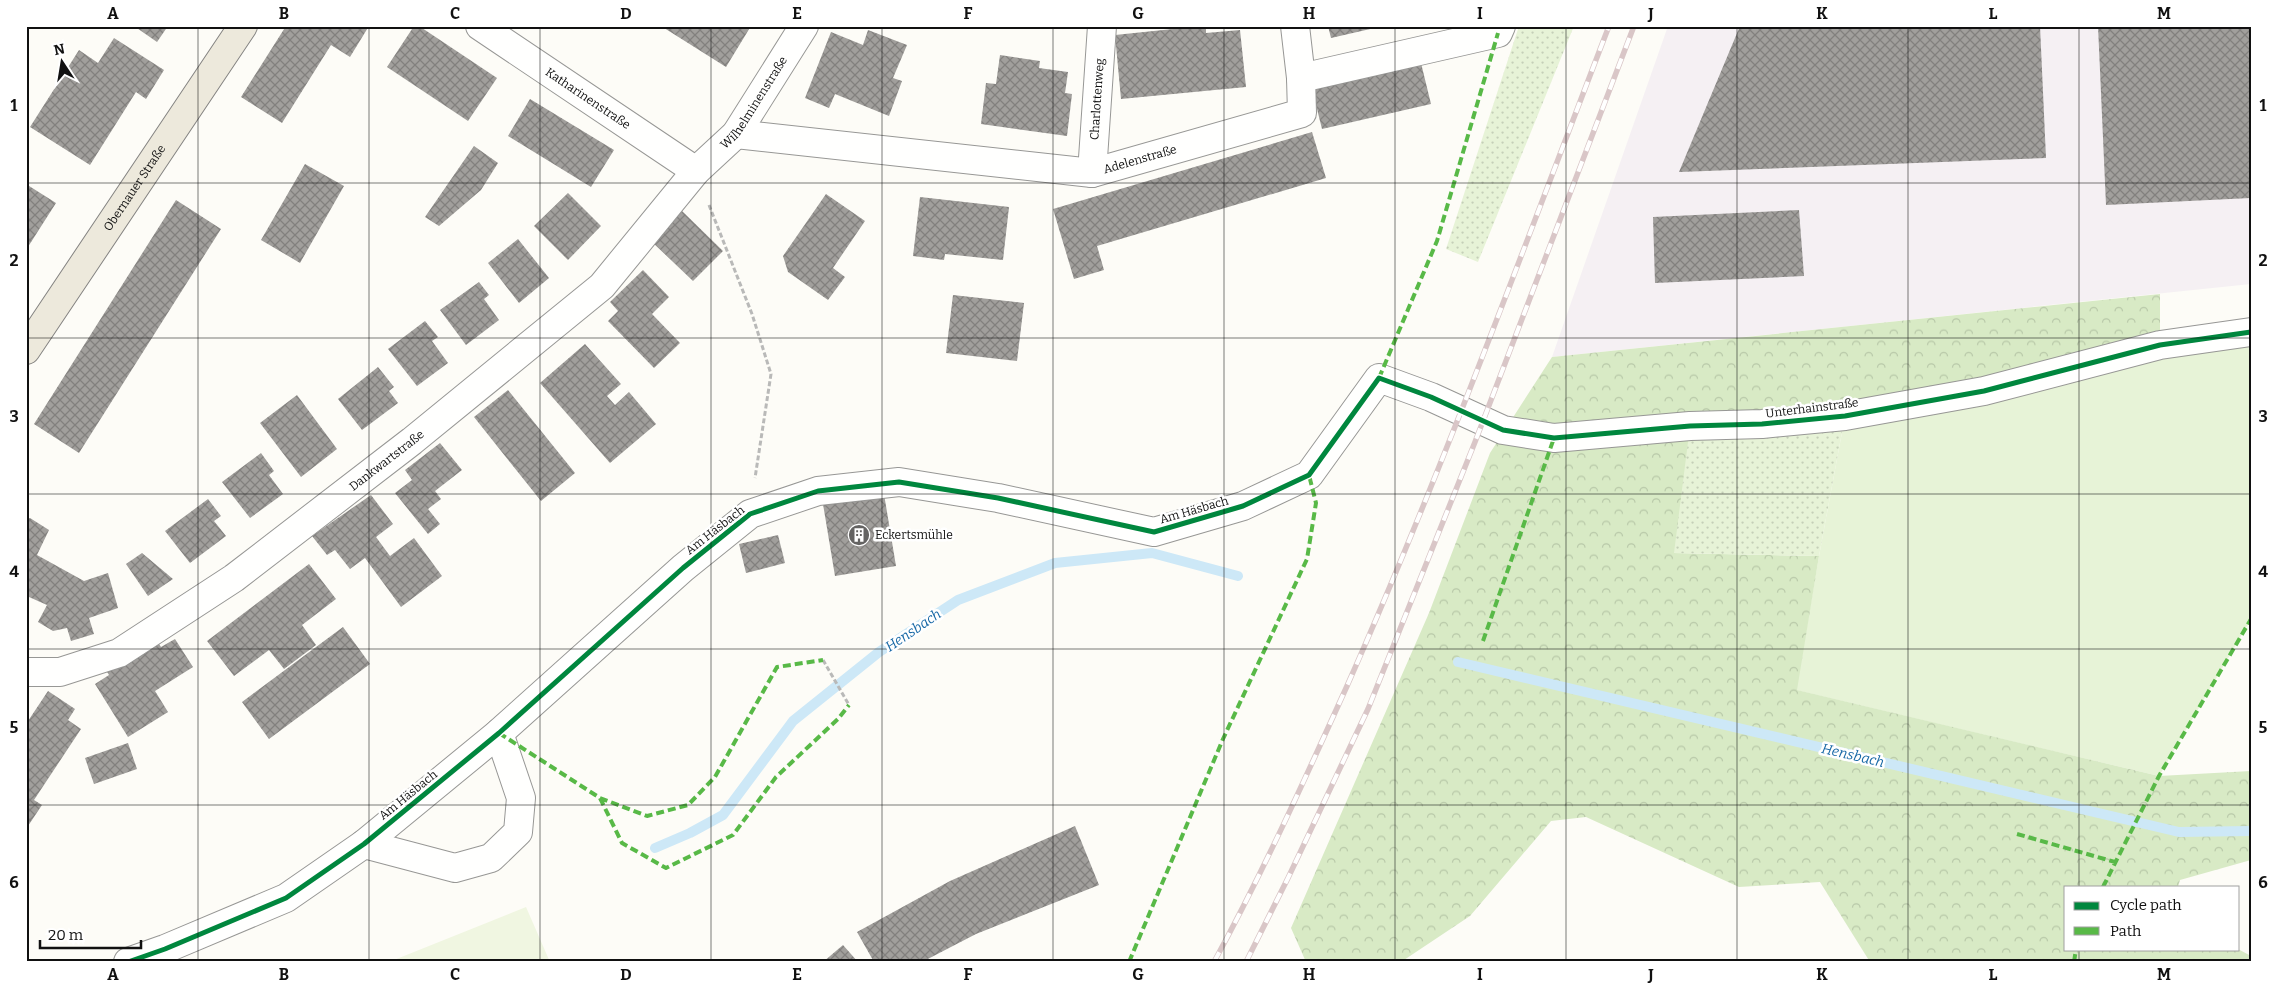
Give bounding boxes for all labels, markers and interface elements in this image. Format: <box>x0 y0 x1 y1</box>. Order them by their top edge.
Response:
text: A <box>107 4 119 23</box>
text: B <box>279 4 289 23</box>
text: C <box>450 4 460 23</box>
text: D <box>620 4 632 23</box>
text: E <box>792 4 802 23</box>
text: F <box>964 4 973 23</box>
text: G <box>1132 4 1144 23</box>
text: H <box>1303 4 1316 23</box>
text: I <box>1477 4 1483 23</box>
text: J <box>1647 4 1654 23</box>
text: K <box>1816 4 1828 23</box>
text: L <box>1989 4 1998 23</box>
text: M <box>2157 4 2171 23</box>
north arrow <box>38 38 88 88</box>
text: N <box>52 40 67 59</box>
street label: Wilhelminenstraße <box>718 54 790 152</box>
street label: Charlottenweg <box>1087 58 1107 141</box>
street label: Katharinenstraße <box>543 65 633 132</box>
text: 1 <box>11 96 18 115</box>
text: 1 <box>2260 96 2267 115</box>
street label: Obernauer Straße <box>101 142 168 234</box>
street label: Adelenstraße <box>1102 142 1178 176</box>
text: 2 <box>9 251 19 270</box>
text: 2 <box>2258 251 2268 270</box>
street label: Unterhainstraße <box>1765 395 1859 421</box>
text: 3 <box>9 407 19 426</box>
text: 3 <box>2258 407 2268 426</box>
street label: Dankwartstraße <box>347 427 427 494</box>
street label: Am Häsbach <box>1158 493 1230 526</box>
street label: Am Häsbach <box>683 502 748 557</box>
building icon: Eckertsmühle <box>847 523 871 547</box>
place label: Eckertsmühle <box>875 528 953 542</box>
text: 4 <box>9 562 19 581</box>
text: 4 <box>2258 562 2268 581</box>
water label: Hensbach <box>882 606 944 655</box>
text: 5 <box>10 718 19 737</box>
text: 5 <box>2259 718 2268 737</box>
water label: Hensbach <box>1820 740 1886 771</box>
street label: Am Häsbach <box>376 767 440 823</box>
text: 6 <box>9 873 19 892</box>
text: 6 <box>2258 873 2268 892</box>
legend <box>2064 886 2240 950</box>
text: Cycle path <box>2110 896 2182 914</box>
scale bar <box>40 918 141 950</box>
text: Path <box>2110 922 2142 940</box>
text: 20 m <box>48 926 84 944</box>
text: A <box>107 965 119 984</box>
text: B <box>279 965 289 984</box>
text: C <box>450 965 460 984</box>
text: D <box>620 965 632 984</box>
text: E <box>792 965 802 984</box>
text: F <box>964 965 973 984</box>
text: G <box>1132 965 1144 984</box>
text: H <box>1303 965 1316 984</box>
text: I <box>1477 965 1483 984</box>
text: J <box>1647 965 1654 984</box>
text: K <box>1816 965 1828 984</box>
text: L <box>1989 965 1998 984</box>
text: M <box>2157 965 2171 984</box>

